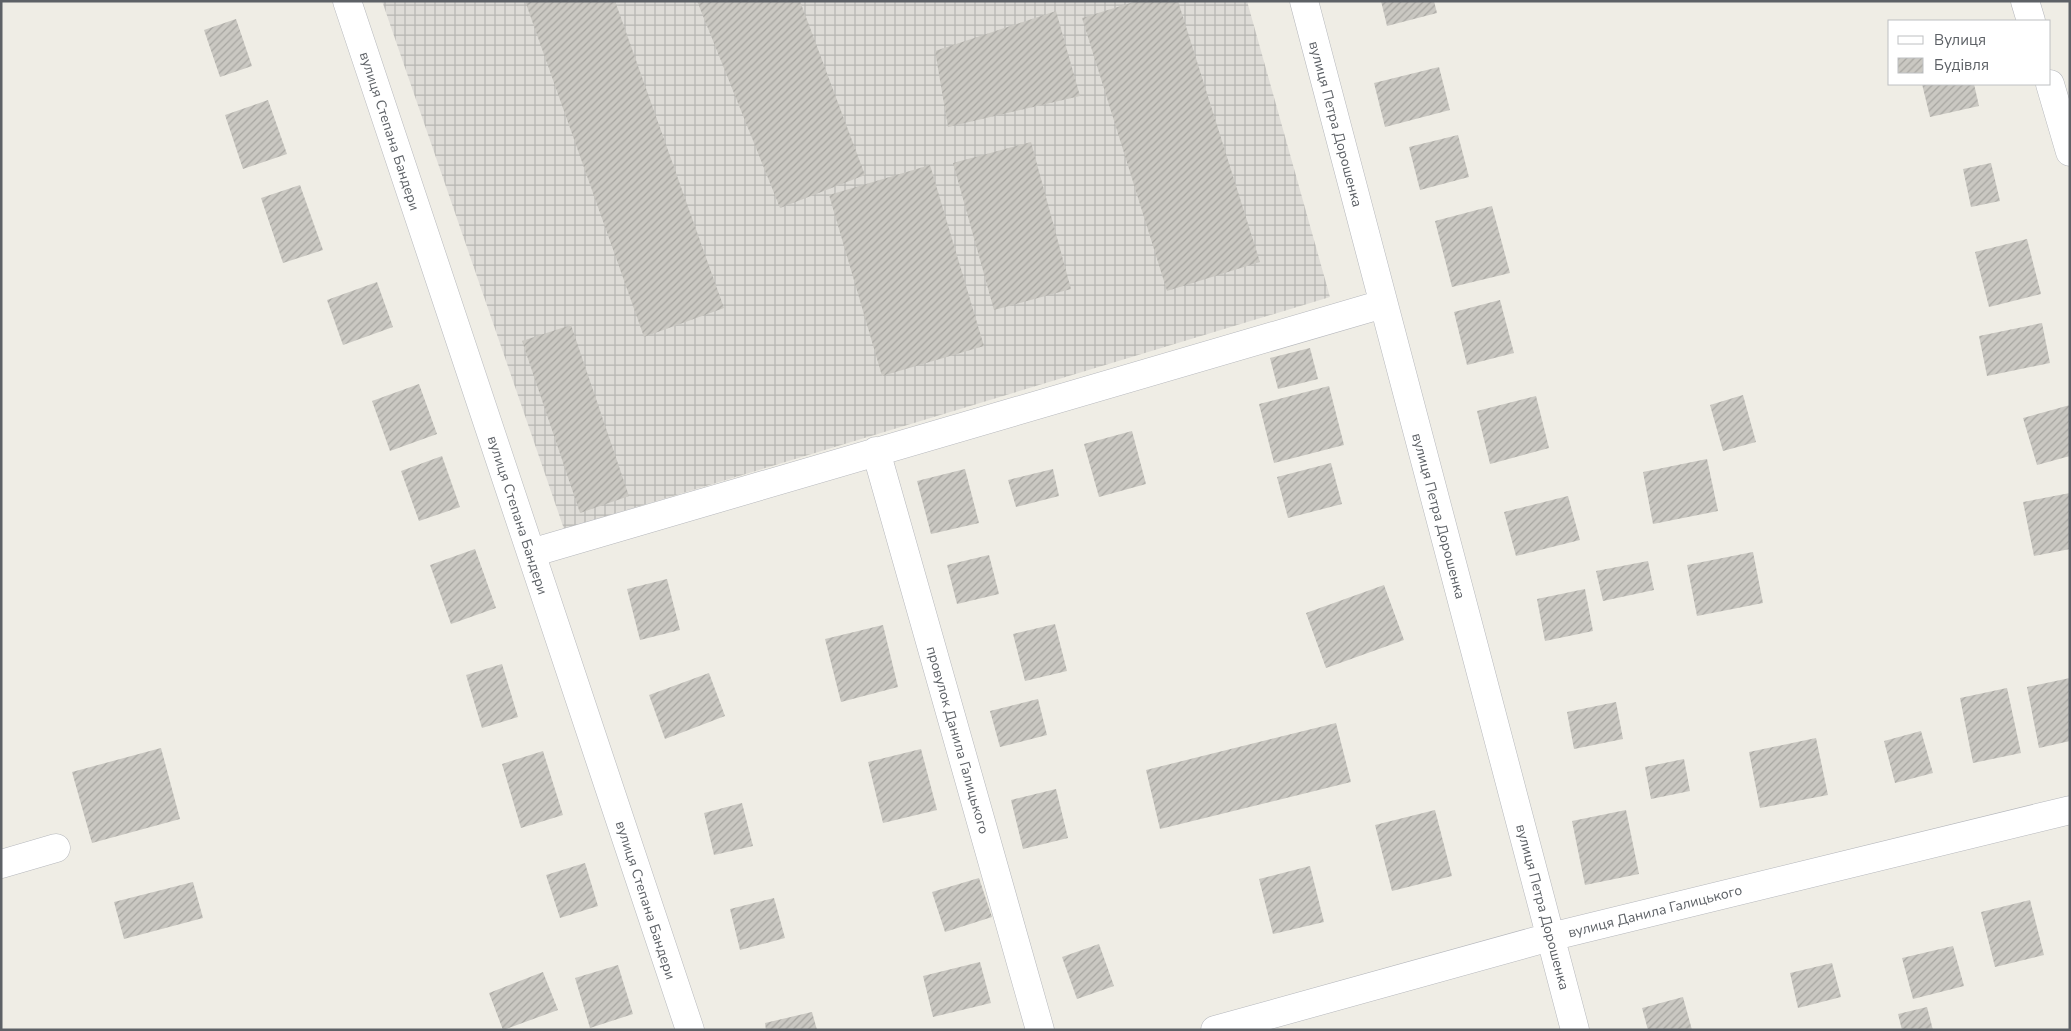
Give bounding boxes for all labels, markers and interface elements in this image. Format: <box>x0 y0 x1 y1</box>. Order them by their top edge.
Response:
legend <box>1888 20 2051 85</box>
text: Вулиця <box>1934 30 1986 50</box>
street label: вулиця Петра Дорошенка <box>1304 39 1367 209</box>
street label: вулиця Степана Бандери <box>355 49 424 213</box>
text: Будівля <box>1934 55 1989 75</box>
street label: вулиця Петра Дорошенка <box>1407 431 1470 601</box>
street label: вулиця Степана Бандери <box>483 433 552 597</box>
street label: провулок Данила Галицького <box>922 644 993 836</box>
street label: вулиця Степана Бандери <box>611 818 680 982</box>
street label: вулиця Петра Дорошенка <box>1511 822 1574 992</box>
street label: вулиця Данила Галицького <box>1566 881 1744 942</box>

